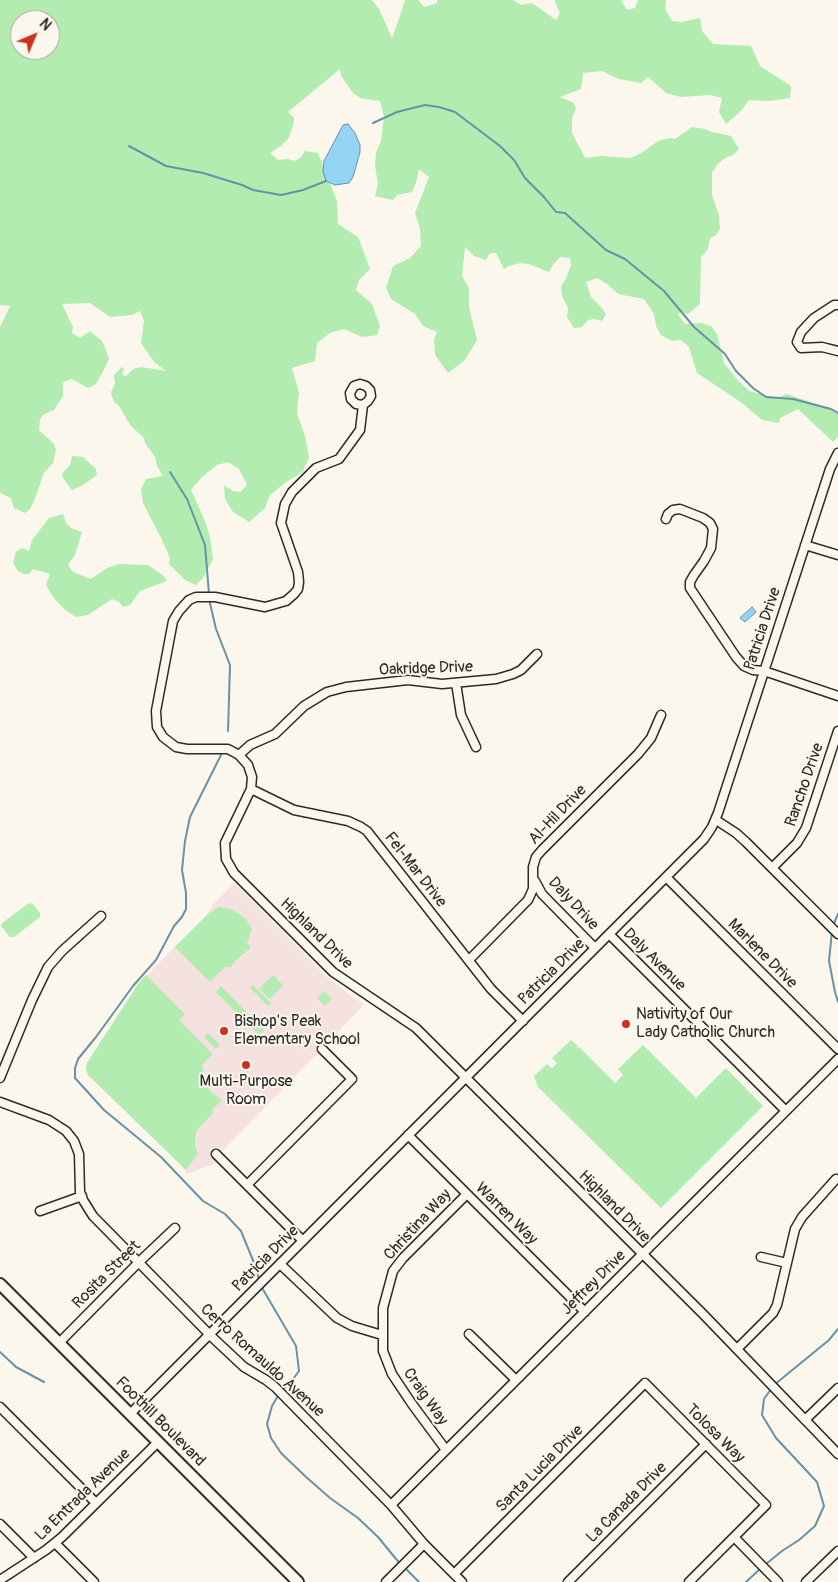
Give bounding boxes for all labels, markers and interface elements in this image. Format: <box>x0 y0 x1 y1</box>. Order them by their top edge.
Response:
north arrow <box>10 10 60 60</box>
text: N <box>36 15 55 34</box>
street label: Patricia Drive <box>741 585 785 673</box>
street label: Oakridge Drive <box>379 658 473 680</box>
street label: Rancho Drive <box>782 741 828 829</box>
street label: Al-Hil Drive <box>525 781 591 849</box>
street label: Fel-Mar Drive <box>380 829 450 911</box>
street label: Daly Drive <box>544 873 602 935</box>
street label: Highland Drive <box>276 894 356 974</box>
street label: Marlene Drive <box>723 915 801 993</box>
street label: Daly Avenue <box>619 925 689 995</box>
street label: Patricia Drive <box>515 935 589 1009</box>
place label: Nativity of Our Lady Catholic Church <box>636 1005 775 1043</box>
place label: Bishop's Peak Elementary School <box>234 1012 360 1050</box>
marker: Nativity of Our Lady Catholic Church <box>620 1018 632 1030</box>
marker: Bishop's Peak Elementary School <box>218 1025 230 1037</box>
marker: Multi-Purpose Room <box>240 1059 252 1071</box>
place label: Multi-Purpose Room <box>200 1072 292 1110</box>
street label: Highland Drive <box>574 1167 654 1247</box>
street label: Warren Way <box>471 1179 541 1249</box>
street label: Christina Way <box>380 1185 456 1265</box>
street label: Patricia Drive <box>229 1222 303 1296</box>
street label: Rosita Street <box>69 1237 145 1313</box>
street label: Jeffrey Drive <box>558 1247 630 1319</box>
street label: Cerro Romauldo Avenue <box>196 1300 328 1422</box>
street label: Craig Way <box>398 1365 452 1429</box>
street label: Foothill Boulevard <box>111 1373 209 1471</box>
street label: Tolosa Way <box>682 1401 748 1467</box>
street label: Santa Lucia Drive <box>492 1421 588 1517</box>
street label: La Entrada Avenue <box>31 1445 135 1545</box>
street label: La Canada Drive <box>583 1459 671 1547</box>

